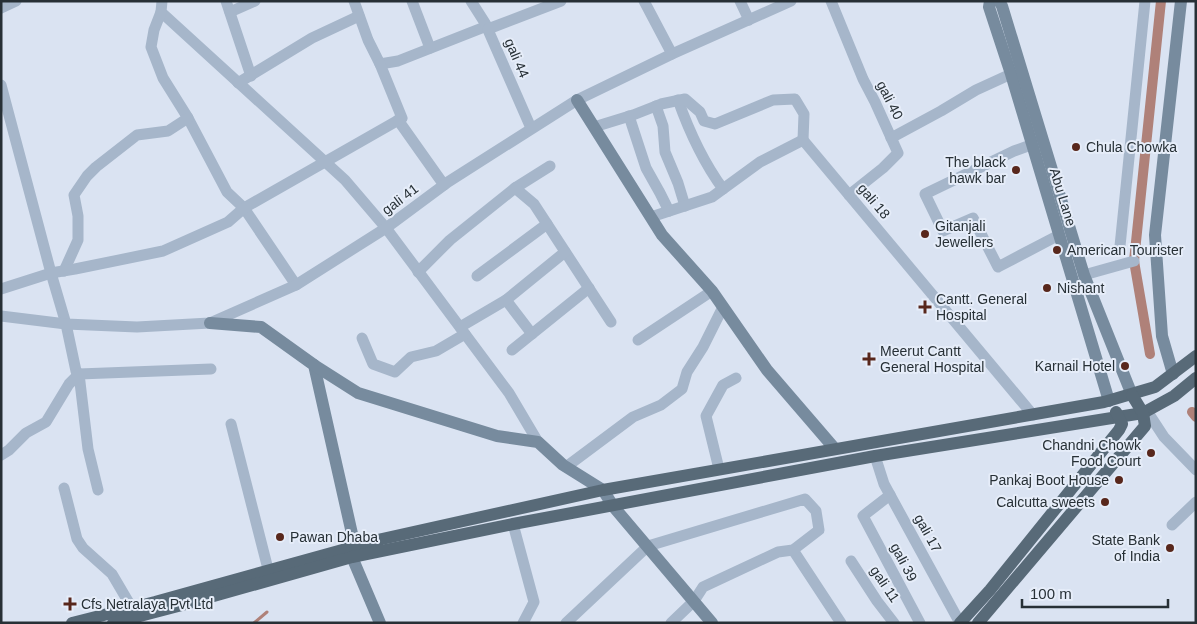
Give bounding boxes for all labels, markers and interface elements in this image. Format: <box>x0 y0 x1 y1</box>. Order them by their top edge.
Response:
street label: gali 44 <box>502 36 533 80</box>
street label: gali 40 <box>874 78 907 122</box>
place label: Chula Chowka <box>1086 139 1177 155</box>
marker: Chula Chowka <box>1070 141 1082 153</box>
place label: The black hawk bar <box>945 154 1007 186</box>
marker: The black hawk bar <box>1010 164 1022 176</box>
street label: Abu Lane <box>1047 166 1079 228</box>
street label: gali 41 <box>379 180 421 218</box>
street label: gali 18 <box>855 180 894 222</box>
place label: Gitanjali Jewellers <box>935 218 993 250</box>
marker: Gitanjali Jewellers <box>919 228 931 240</box>
place label: American Tourister <box>1067 242 1184 258</box>
marker: American Tourister <box>1051 244 1063 256</box>
place label: Nishant <box>1057 280 1105 296</box>
marker: Nishant <box>1041 282 1053 294</box>
place label: Cantt. General Hospital <box>936 291 1027 323</box>
marker: Cantt. General Hospital <box>918 300 932 314</box>
place label: Meerut Cantt General Hospital <box>880 343 984 375</box>
marker: Meerut Cantt General Hospital <box>862 352 876 366</box>
place label: Karnail Hotel <box>1035 358 1115 374</box>
marker: Karnail Hotel <box>1119 360 1131 372</box>
place label: Chandni Chowk Food Court <box>1042 437 1142 469</box>
marker: Chandni Chowk Food Court <box>1145 447 1157 459</box>
place label: Pankaj Boot House <box>989 472 1109 488</box>
marker: Pankaj Boot House <box>1113 474 1125 486</box>
place label: Calcutta sweets <box>996 494 1095 510</box>
marker: Calcutta sweets <box>1099 496 1111 508</box>
street label: gali 17 <box>911 511 945 555</box>
place label: Pawan Dhaba <box>290 529 378 545</box>
marker: Pawan Dhaba <box>274 531 286 543</box>
place label: State Bank of India <box>1092 532 1161 564</box>
street label: gali 39 <box>887 540 921 584</box>
marker: State Bank of India <box>1164 542 1176 554</box>
street label: gali 11 <box>867 563 903 605</box>
scale bar <box>1022 576 1168 608</box>
text: 100 m <box>1030 585 1072 602</box>
place label: Cfs Netralaya Pvt Ltd <box>81 596 213 612</box>
marker: Cfs Netralaya Pvt Ltd <box>63 597 77 611</box>

